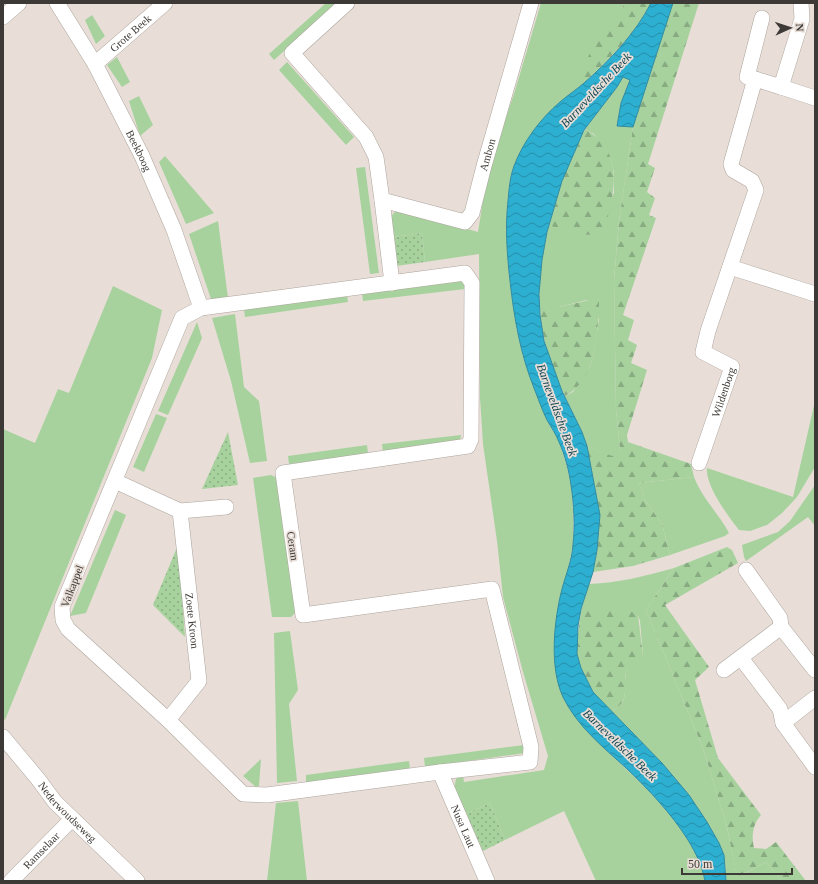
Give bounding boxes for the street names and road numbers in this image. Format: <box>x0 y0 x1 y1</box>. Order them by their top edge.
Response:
street label: Grote Beek <box>107 12 154 54</box>
street label: Beekboog <box>124 128 154 174</box>
street label: Ambon <box>477 137 498 172</box>
street label: Wildenborg <box>709 365 738 419</box>
street label: Ceram <box>285 531 301 562</box>
street label: Valkappel <box>59 563 85 609</box>
street label: Zoete Kroon <box>183 592 201 650</box>
street label: Nederwoudseweg <box>36 779 99 845</box>
street label: Nusa Laut <box>449 803 478 849</box>
street label: Ramselaar <box>21 829 62 871</box>

